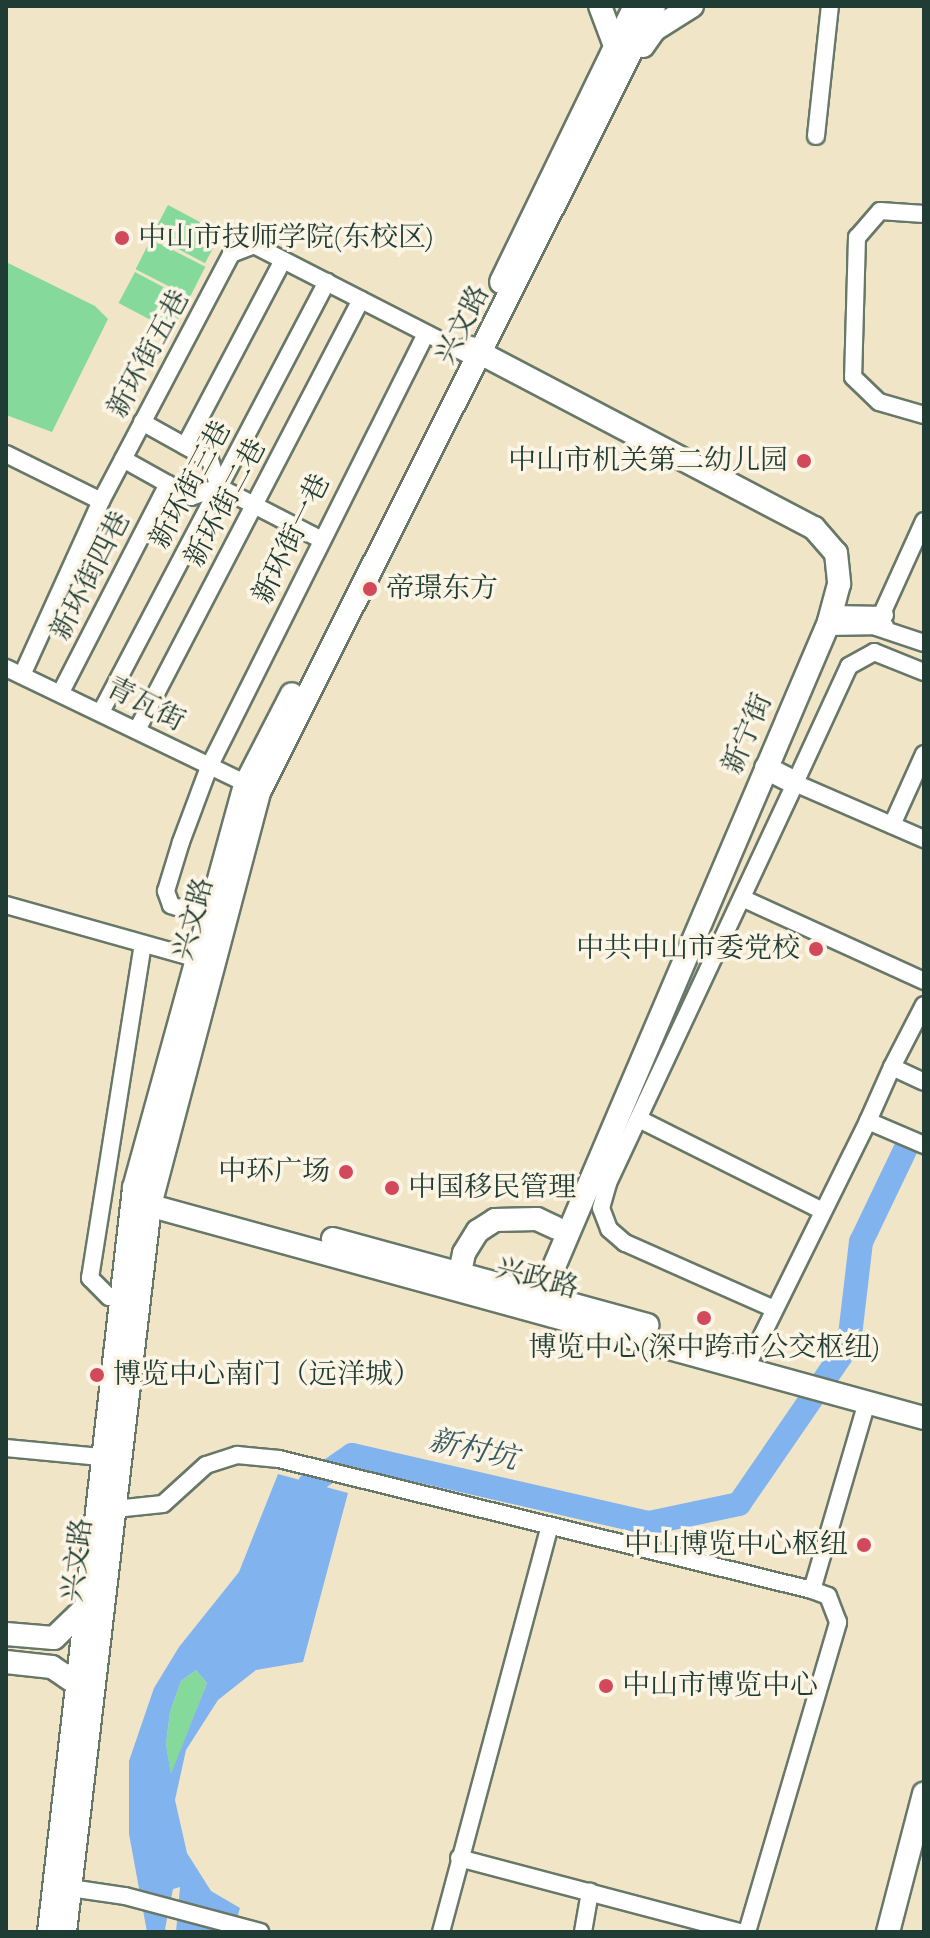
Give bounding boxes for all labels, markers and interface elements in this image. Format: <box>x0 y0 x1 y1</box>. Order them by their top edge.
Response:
place label: 中山市技师学院(东校区) <box>138 221 433 255</box>
marker: 中山市技师学院(东校区) <box>113 229 131 247</box>
street label: 兴文路 <box>429 280 497 370</box>
street label: 新环街五巷 <box>101 284 197 424</box>
street label: 新环街三巷 <box>143 415 239 555</box>
street label: 新环街二巷 <box>178 433 274 573</box>
place label: 中山市机关第二幼儿园 <box>508 444 788 478</box>
marker: 中山市机关第二幼儿园 <box>795 452 813 470</box>
street label: 新环街一巷 <box>246 469 338 609</box>
street label: 新环街四巷 <box>44 506 138 646</box>
place label: 帝璟东方 <box>386 572 498 606</box>
marker: 帝璟东方 <box>361 580 379 598</box>
street label: 青瓦街 <box>100 671 190 739</box>
street label: 新宁街 <box>716 689 780 779</box>
street label: 兴文路 <box>167 874 221 964</box>
place label: 中共中山市委党校 <box>576 932 800 966</box>
marker: 中共中山市委党校 <box>807 940 825 958</box>
place label: 中环广场 <box>218 1155 330 1189</box>
marker: 中环广场 <box>337 1163 355 1181</box>
place label: 中国移民管理 <box>408 1171 576 1205</box>
marker: 中国移民管理 <box>383 1179 401 1197</box>
street label: 兴政路 <box>492 1252 582 1306</box>
marker: 博览中心(深中跨市公交枢纽) <box>695 1309 713 1327</box>
place label: 博览中心(深中跨市公交枢纽) <box>528 1331 880 1365</box>
place label: 博览中心南门（远洋城） <box>113 1358 421 1392</box>
marker: 博览中心南门（远洋城） <box>88 1366 106 1384</box>
water label: 新村坑 <box>425 1422 521 1478</box>
street label: 兴文路 <box>56 1516 100 1604</box>
place label: 中山博览中心枢纽 <box>624 1528 848 1562</box>
marker: 中山博览中心枢纽 <box>855 1536 873 1554</box>
place label: 中山市博览中心 <box>622 1669 818 1703</box>
marker: 中山市博览中心 <box>597 1677 615 1695</box>

